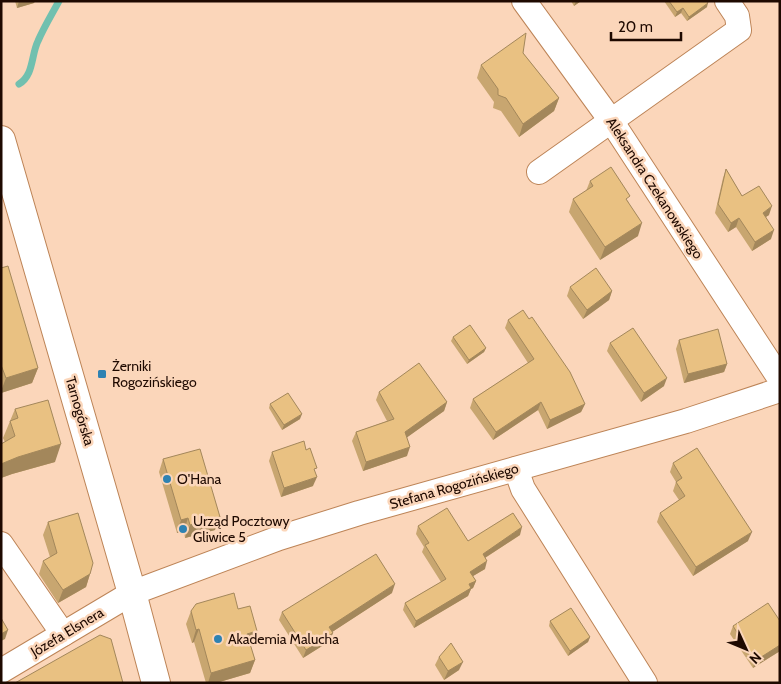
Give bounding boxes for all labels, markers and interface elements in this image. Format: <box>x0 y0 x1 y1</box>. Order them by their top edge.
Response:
scale bar <box>611 10 681 42</box>
text: 20 m <box>618 18 653 36</box>
street label: Aleksandra Czekanowskiego <box>602 114 708 262</box>
place label: Żerniki Rogozińskiego <box>112 357 197 391</box>
marker: Żerniki Rogozińskiego <box>96 368 108 380</box>
street label: Tarnogórska <box>62 374 99 448</box>
street label: Stefana Rogozińskiego <box>387 459 521 513</box>
place label: O'Hana <box>177 470 221 488</box>
marker: O'Hana <box>161 473 173 485</box>
place label: Urząd Pocztowy Gliwice 5 <box>193 512 290 546</box>
marker: Urząd Pocztowy Gliwice 5 <box>177 523 189 535</box>
street label: Józefa Elsnera <box>26 603 107 661</box>
north arrow <box>721 624 771 674</box>
place label: Akademia Malucha <box>228 630 339 648</box>
marker: Akademia Malucha <box>212 633 224 645</box>
text: N <box>745 648 765 668</box>

